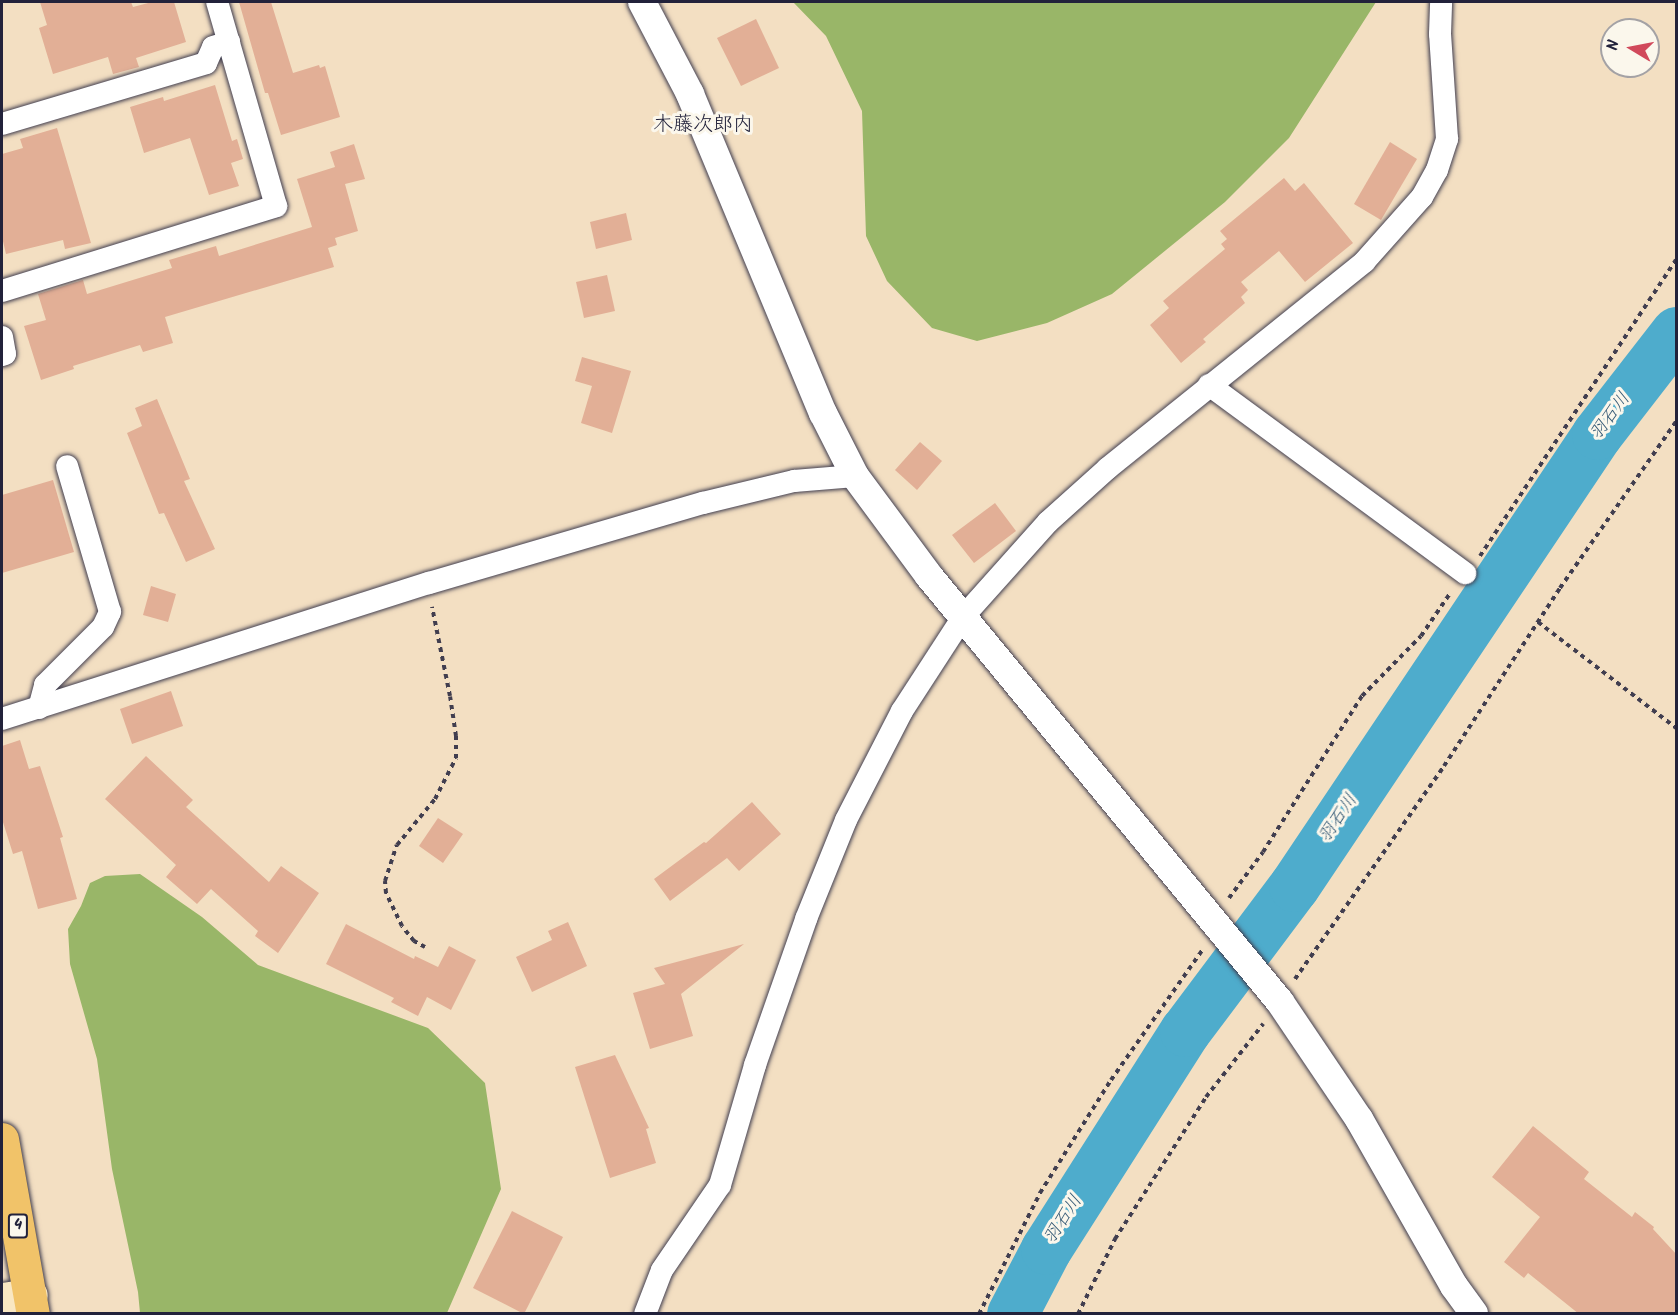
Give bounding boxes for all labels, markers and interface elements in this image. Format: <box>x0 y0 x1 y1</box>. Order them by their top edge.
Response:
north arrow <box>1600 18 1660 78</box>
text: N <box>1601 38 1627 52</box>
district label: 木藤次郎内 <box>653 113 753 137</box>
water label: 羽石川 <box>1586 389 1636 445</box>
water label: 羽石川 <box>1315 791 1363 847</box>
water label: 羽石川 <box>1040 1191 1088 1249</box>
road number: 4 <box>8 1214 28 1238</box>

